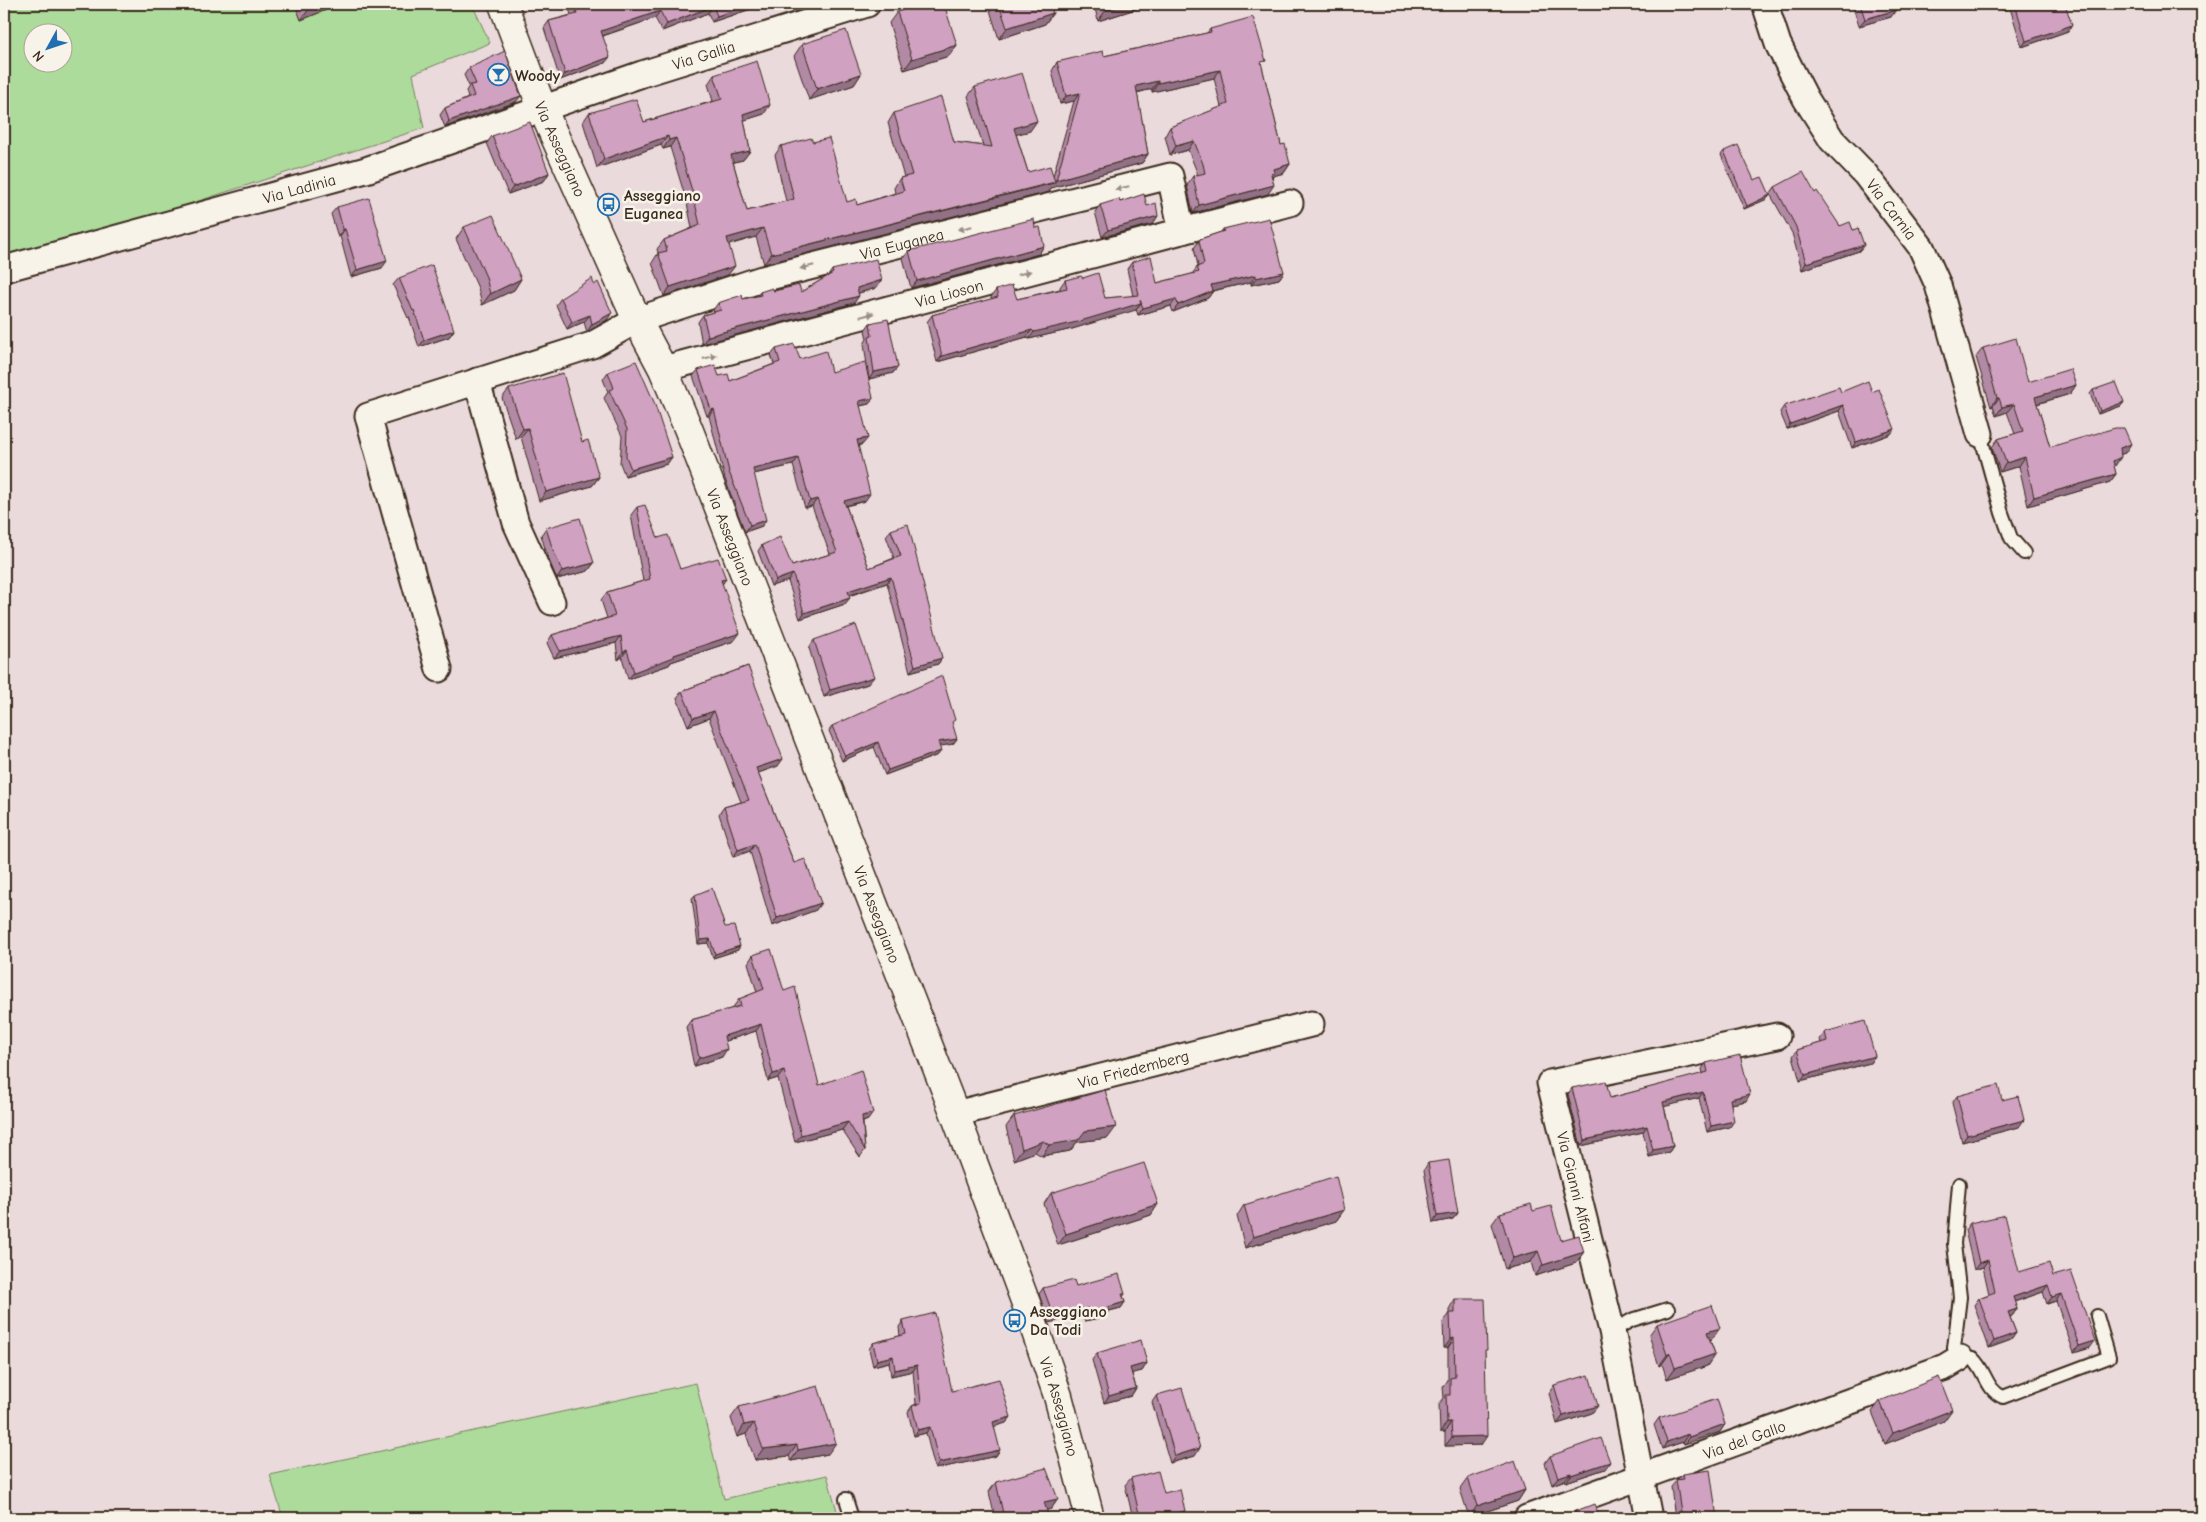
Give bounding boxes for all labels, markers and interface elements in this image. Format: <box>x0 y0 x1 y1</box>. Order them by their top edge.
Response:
north arrow <box>22 22 72 72</box>
street label: Via Gallia <box>670 38 737 74</box>
text: N <box>29 47 48 65</box>
bar icon: Woody <box>487 63 511 87</box>
place label: Woody <box>515 67 561 85</box>
street label: Via Asseggiano <box>530 99 589 200</box>
street label: Via Ladinia <box>261 171 338 208</box>
street label: Via Carnia <box>1862 176 1920 243</box>
one-way arrow <box>1115 184 1130 192</box>
place label: Asseggiano Euganea <box>624 187 701 223</box>
bus stop icon: Asseggiano Euganea <box>596 192 620 216</box>
one-way arrow <box>957 224 972 232</box>
street label: Via Euganea <box>858 225 946 264</box>
one-way arrow <box>800 263 815 271</box>
one-way arrow <box>1017 268 1032 276</box>
street label: Via Lioson <box>913 276 985 312</box>
one-way arrow <box>860 310 875 318</box>
one-way arrow <box>703 352 718 360</box>
street label: Via Asseggiano <box>703 486 757 589</box>
street label: Via Asseggiano <box>849 864 903 966</box>
street label: Via Friedemberg <box>1076 1047 1191 1093</box>
street label: Via Gianni Alfani <box>1553 1130 1597 1245</box>
place label: Asseggiano Da Todi <box>1030 1303 1107 1339</box>
bus stop icon: Asseggiano Da Todi <box>1002 1308 1026 1332</box>
street label: Via Asseggiano <box>1035 1355 1081 1459</box>
street label: Via del Gallo <box>1701 1417 1788 1464</box>

